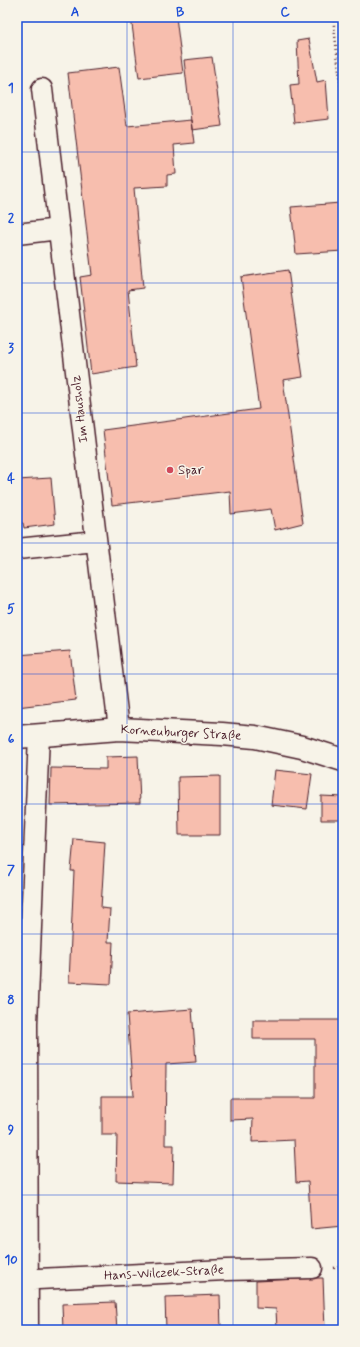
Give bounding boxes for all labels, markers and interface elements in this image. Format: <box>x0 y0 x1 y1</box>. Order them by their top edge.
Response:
text: A <box>71 4 79 21</box>
text: B <box>176 4 185 21</box>
text: C <box>280 4 290 21</box>
text: 1 <box>8 80 14 97</box>
text: 2 <box>8 210 15 227</box>
text: 3 <box>8 340 14 357</box>
street label: Im Hausholz <box>67 374 93 444</box>
place label: Spar <box>178 462 205 479</box>
marker: Spar <box>165 465 175 475</box>
text: 4 <box>7 471 15 488</box>
text: 5 <box>7 601 15 618</box>
street label: Korneuburger Straße <box>120 721 242 746</box>
text: 6 <box>8 731 15 748</box>
text: 7 <box>7 862 15 879</box>
text: 8 <box>7 992 15 1009</box>
text: 9 <box>8 1122 15 1139</box>
text: 10 <box>4 1252 18 1269</box>
street label: Hans-Wilczek-Straße <box>104 1261 224 1285</box>

